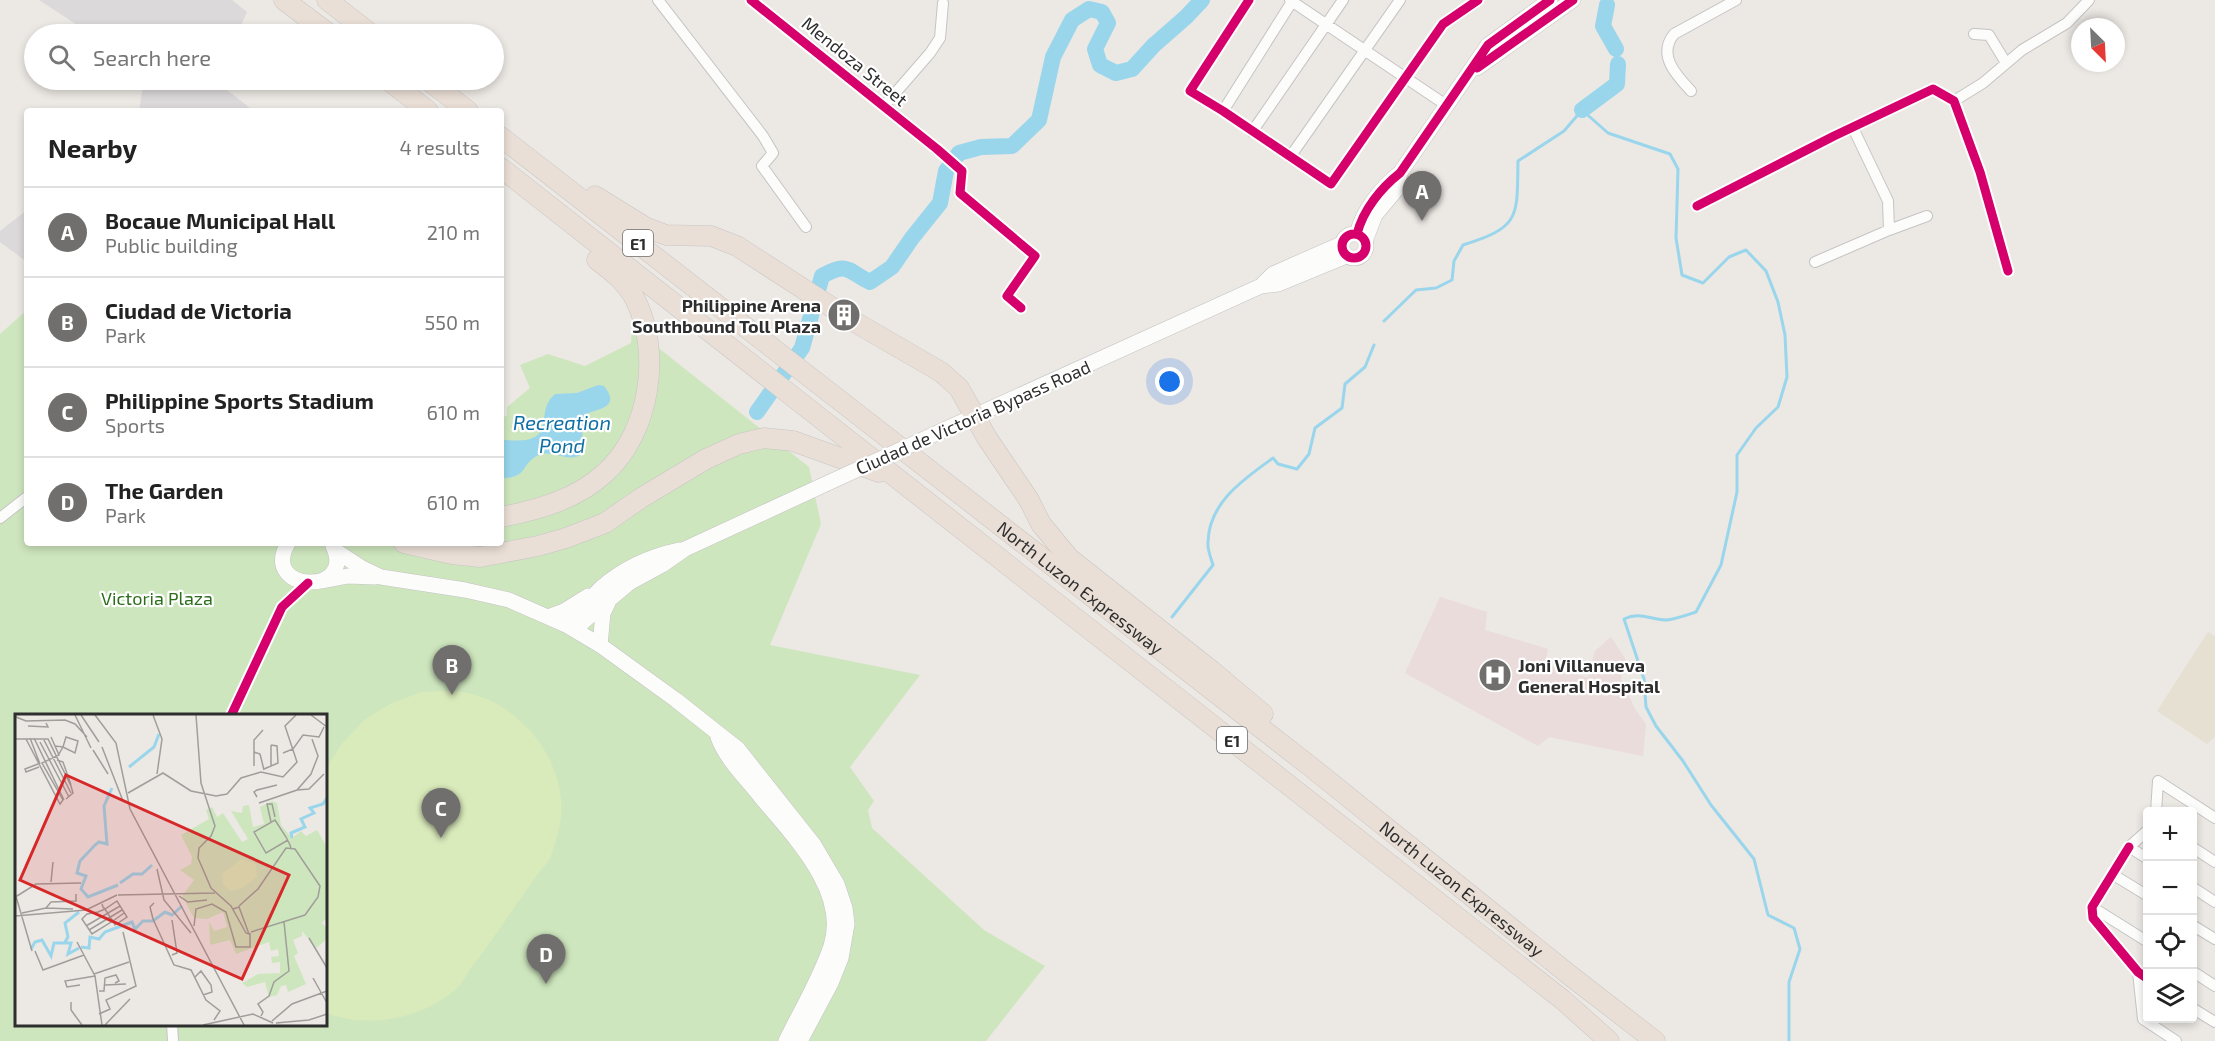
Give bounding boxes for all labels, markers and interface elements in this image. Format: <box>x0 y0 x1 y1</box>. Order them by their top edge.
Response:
street label: Mendoza Street <box>798 12 912 110</box>
north arrow <box>2071 18 2125 72</box>
search box <box>24 24 504 90</box>
icon: search <box>45 41 78 74</box>
text: Search here <box>93 44 211 70</box>
text: Nearby <box>48 132 137 163</box>
text: 4 results <box>400 135 480 159</box>
pin: A <box>1402 172 1442 221</box>
text: Bocaue Municipal Hall <box>105 207 335 233</box>
text: A <box>61 220 74 244</box>
text: 210 m <box>427 220 480 244</box>
road number: E1 <box>623 230 653 256</box>
text: Public building <box>105 233 238 257</box>
place label: Philippine Arena Southbound Toll Plaza <box>632 294 821 337</box>
text: Ciudad de Victoria <box>105 297 292 323</box>
building icon: Philippine Arena Southbound Toll Plaza <box>826 297 862 333</box>
text: B <box>61 310 74 334</box>
text: 550 m <box>425 310 480 334</box>
text: Park <box>105 323 146 347</box>
street label: Ciudad de Victoria Bypass Road <box>852 355 1094 479</box>
your location <box>1155 367 1184 396</box>
text: Philippine Sports Stadium <box>105 387 374 413</box>
text: C <box>62 400 73 424</box>
text: 610 m <box>427 400 480 424</box>
water label: Recreation Pond <box>513 410 611 457</box>
text: Sports <box>105 413 165 437</box>
text: The Garden <box>105 477 223 503</box>
text: D <box>61 490 74 514</box>
text: 610 m <box>427 490 480 514</box>
text: Park <box>105 503 146 527</box>
street label: North Luzon Expressway <box>993 516 1168 659</box>
park label: Victoria Plaza <box>101 587 213 609</box>
pin: B <box>432 646 472 695</box>
place label: Joni Villanueva General Hospital <box>1518 654 1660 697</box>
hospital icon: Joni Villanueva General Hospital <box>1477 657 1513 693</box>
inset map <box>15 714 327 1026</box>
road number: E1 <box>1217 727 1247 753</box>
pin: C <box>422 788 460 838</box>
map controls <box>2143 807 2197 1023</box>
button: + <box>2143 807 2197 861</box>
street label: North Luzon Expressway <box>1376 816 1549 961</box>
button: − <box>2143 861 2197 915</box>
button: locate <box>2143 915 2197 969</box>
pin: D <box>526 934 566 984</box>
button: layers <box>2143 969 2197 1023</box>

